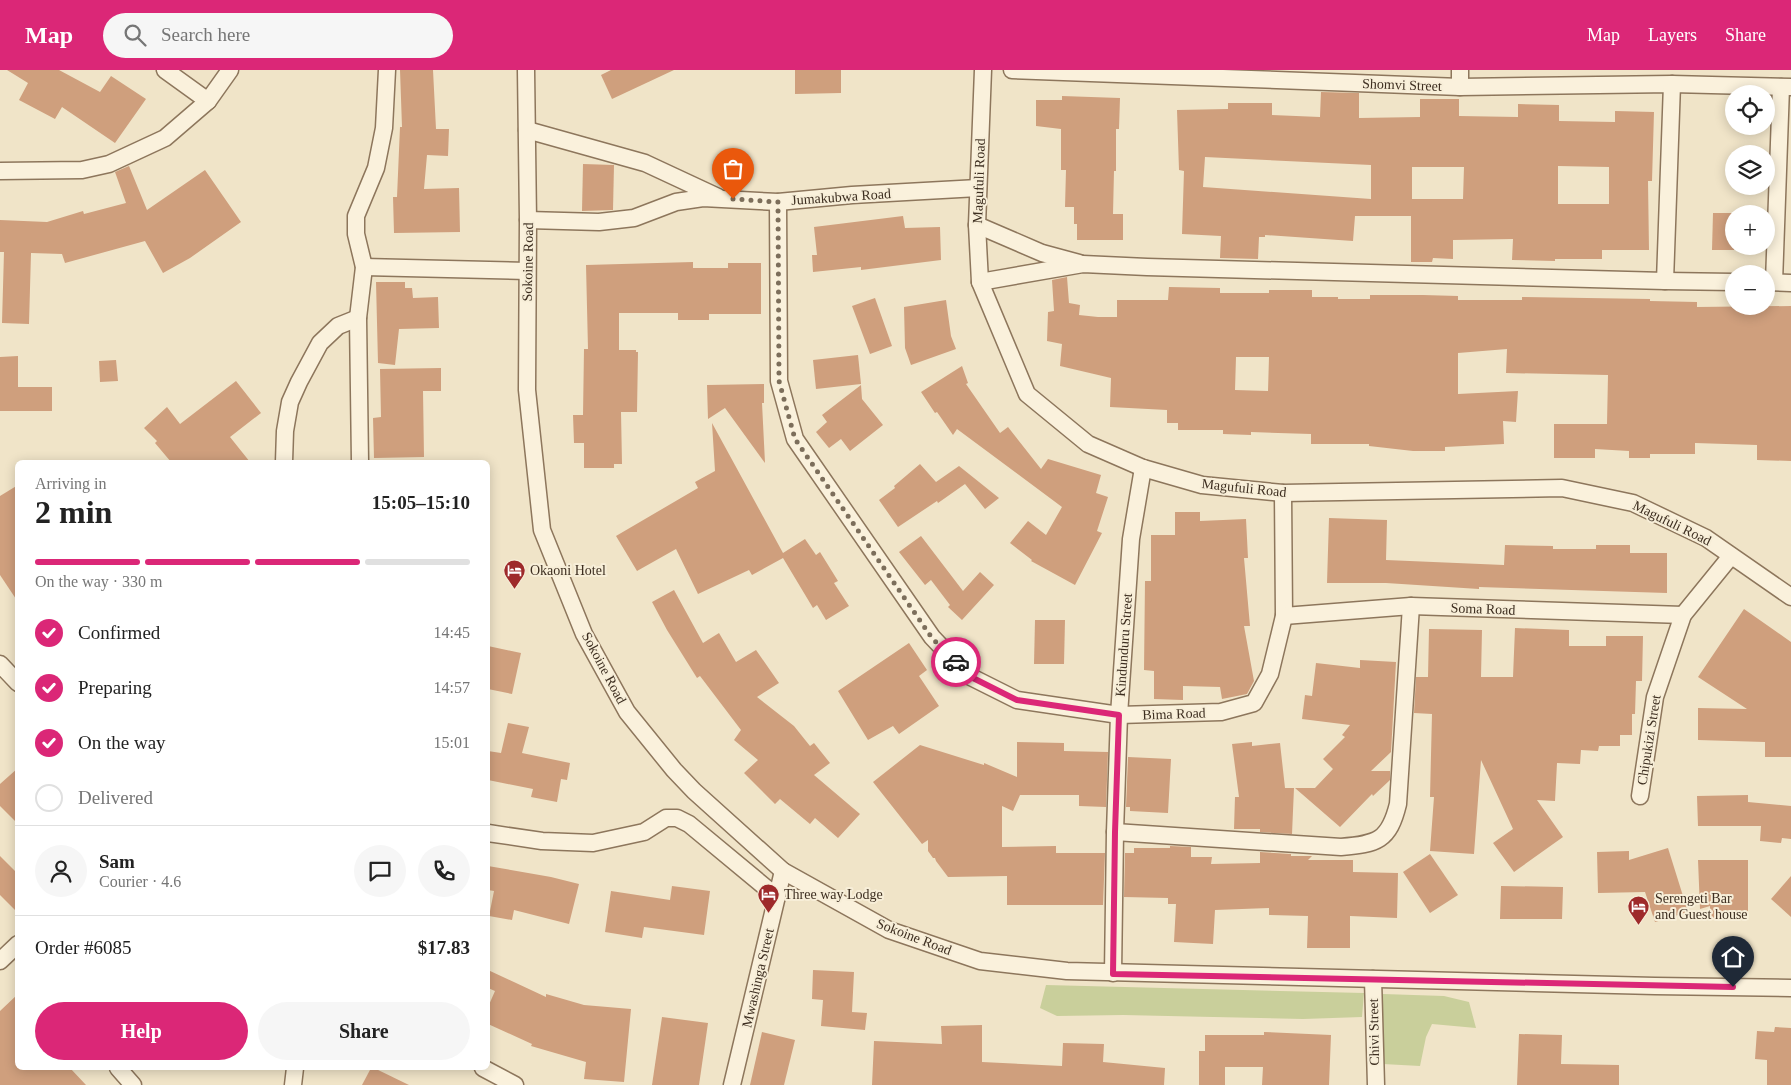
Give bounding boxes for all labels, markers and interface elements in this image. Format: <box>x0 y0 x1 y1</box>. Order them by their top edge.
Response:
search box <box>103 13 453 58</box>
icon: search <box>121 21 149 49</box>
text: Map <box>25 22 73 48</box>
text: Search here <box>161 24 250 45</box>
text: Map <box>1587 25 1620 45</box>
text: Layers <box>1648 25 1697 45</box>
text: Share <box>1725 25 1766 45</box>
street label: Shomvi Street <box>1362 76 1442 94</box>
map controls <box>1725 85 1775 315</box>
button: locate <box>1725 85 1775 135</box>
street label: Magufuli Road <box>970 138 988 224</box>
button: layers <box>1725 145 1775 195</box>
pin <box>712 148 754 199</box>
icon: bag <box>719 155 747 183</box>
street label: Jumakubwa Road <box>791 186 891 208</box>
button: + <box>1725 205 1775 255</box>
street label: Sokoine Road <box>520 222 536 302</box>
button: − <box>1725 265 1775 315</box>
text: Arriving in <box>35 475 107 492</box>
street label: Magufuli Road <box>1201 476 1287 500</box>
text: 15:05–15:10 <box>372 492 470 513</box>
text: 2 min <box>35 494 112 530</box>
street label: Magufuli Road <box>1630 498 1714 548</box>
hotel icon: Okaoni Hotel <box>502 558 526 589</box>
place label: Okaoni Hotel <box>530 563 606 578</box>
text: On the way · 330 m <box>35 573 163 590</box>
street label: Kindunduru Street <box>1113 593 1135 697</box>
street label: Soma Road <box>1450 600 1516 618</box>
icon: check <box>35 619 63 647</box>
text: Confirmed <box>78 622 160 643</box>
text: 14:45 <box>434 624 470 641</box>
street label: Sokoine Road <box>579 630 629 706</box>
courier <box>931 637 981 687</box>
icon: car <box>942 648 970 676</box>
icon: check <box>35 674 63 702</box>
text: Preparing <box>78 677 152 698</box>
text: 14:57 <box>434 679 470 696</box>
street label: Chipukizi Street <box>1634 694 1664 786</box>
street label: Bima Road <box>1142 705 1206 723</box>
icon: check <box>35 729 63 757</box>
text: On the way <box>78 732 166 753</box>
text: 15:01 <box>434 734 470 751</box>
text: Delivered <box>78 787 153 808</box>
button: person <box>35 845 87 897</box>
button: chat <box>354 845 406 897</box>
button: phone <box>418 845 470 897</box>
text: Sam <box>99 851 135 872</box>
text: Courier · 4.6 <box>99 873 181 890</box>
hotel icon: Three way Lodge <box>756 882 780 913</box>
place label: Three way Lodge <box>784 887 883 902</box>
place label: Serengeti Bar and Guest house <box>1655 891 1748 922</box>
hotel icon: Serengeti Bar and Guest house <box>1627 894 1651 925</box>
street label: Sokoine Road <box>874 916 954 958</box>
street label: Mwashinga Street <box>739 927 777 1029</box>
pin <box>1712 936 1754 987</box>
text: Order #6085 <box>35 937 132 958</box>
text: $17.83 <box>418 937 470 958</box>
icon: home <box>1719 943 1747 971</box>
street label: Chivi Street <box>1366 998 1382 1066</box>
button: Help <box>35 1002 248 1060</box>
button: Share <box>258 1002 470 1060</box>

